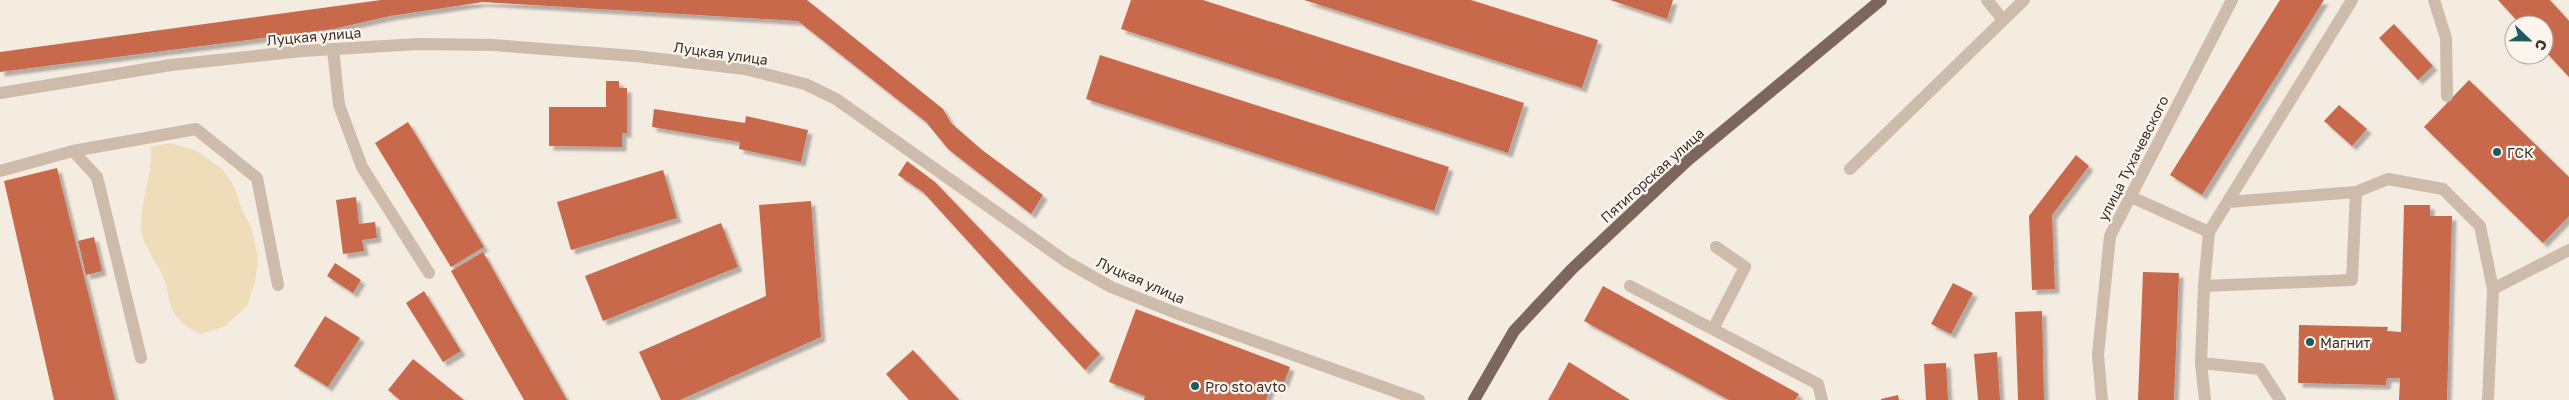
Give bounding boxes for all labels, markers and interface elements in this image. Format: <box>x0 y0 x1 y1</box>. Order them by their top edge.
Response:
north arrow <box>2504 15 2554 65</box>
street label: Луцкая улица <box>266 23 362 49</box>
text: С <box>2532 37 2551 53</box>
street label: Луцкая улица <box>673 38 769 68</box>
street label: улица Тухачевского <box>2094 93 2172 223</box>
street label: Пятигорская улица <box>1597 124 1707 226</box>
place label: ГСК <box>2507 144 2534 161</box>
marker: ГСК <box>2491 146 2503 158</box>
street label: Луцкая улица <box>1094 253 1188 307</box>
place label: Магнит <box>2320 334 2370 351</box>
marker: Магнит <box>2304 336 2316 348</box>
place label: Pro sto avto <box>1205 378 1286 395</box>
marker: Pro sto avto <box>1189 380 1201 392</box>

